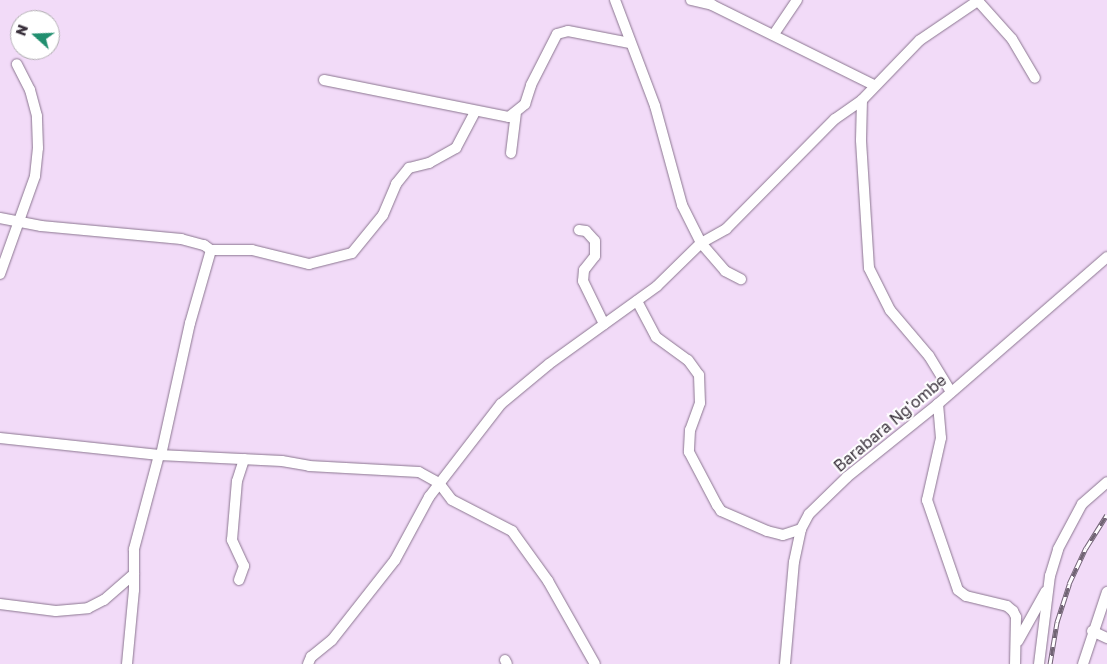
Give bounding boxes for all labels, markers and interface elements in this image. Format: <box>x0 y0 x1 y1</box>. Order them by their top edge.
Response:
north arrow <box>10 10 60 60</box>
text: N <box>12 22 31 38</box>
street label: Barabara Ng'ombe <box>830 370 950 476</box>

